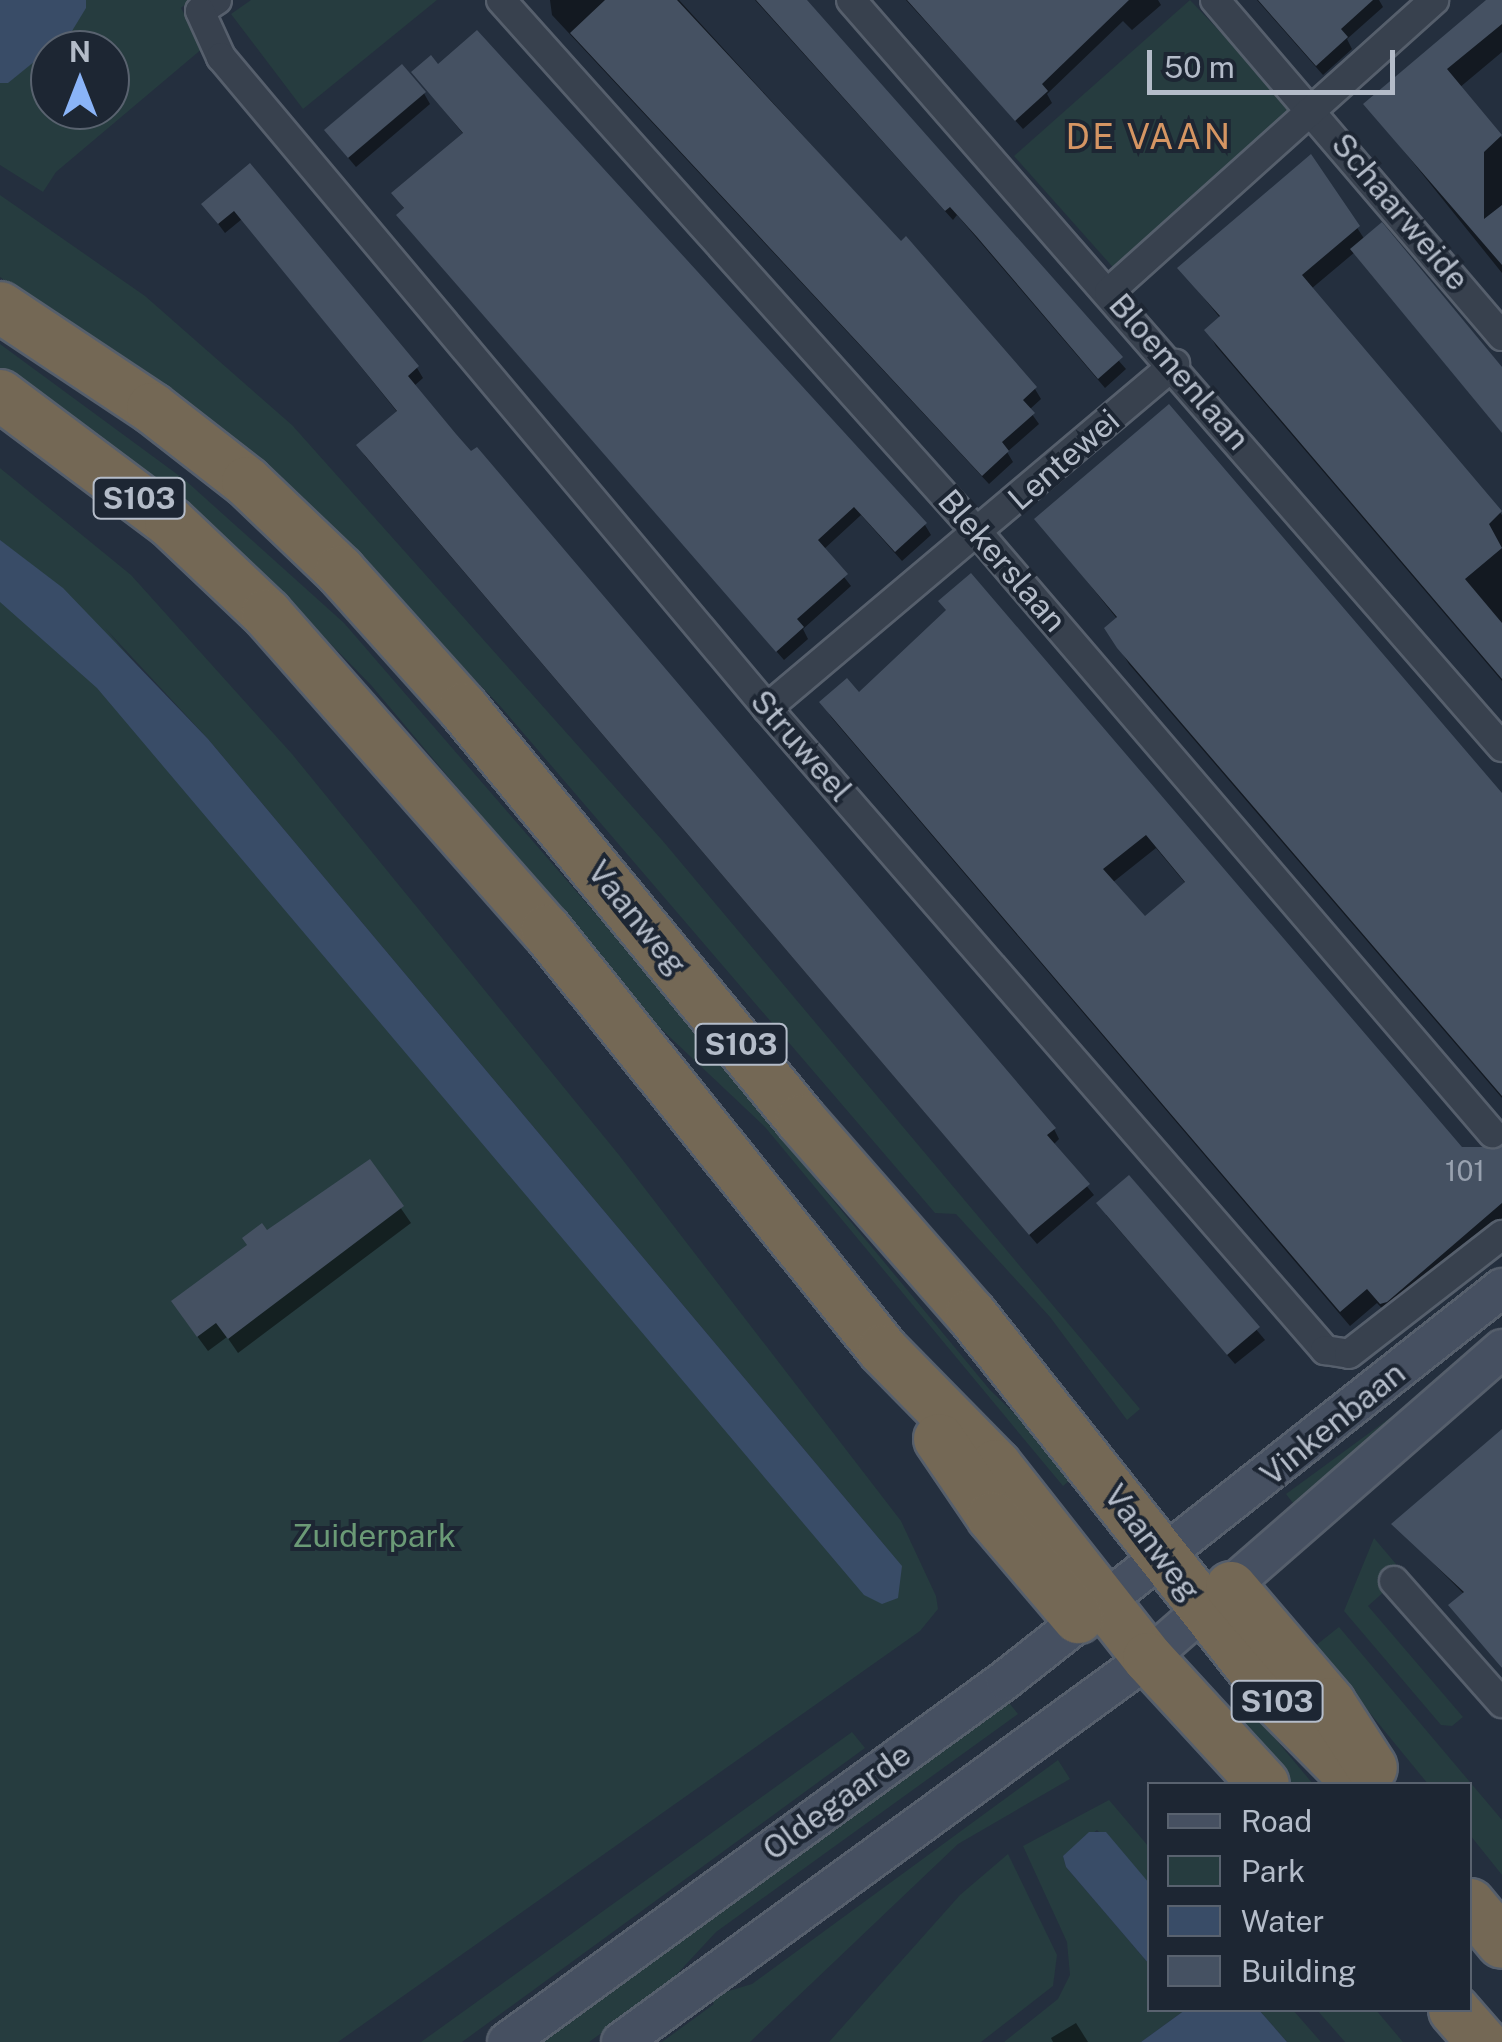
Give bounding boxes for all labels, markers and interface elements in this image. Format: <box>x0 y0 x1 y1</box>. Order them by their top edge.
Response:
north arrow <box>30 30 130 130</box>
scale bar <box>1152 30 1400 92</box>
text: N <box>69 35 91 68</box>
text: 50 m <box>1164 49 1235 85</box>
district label: DE VAAN <box>1065 116 1233 158</box>
street label: Schaarweide <box>1323 126 1477 298</box>
street label: Bloemenlaan <box>1101 286 1257 458</box>
street label: Lentewei <box>1001 401 1127 519</box>
road number: S103 <box>92 473 186 523</box>
street label: Blekerslaan <box>930 482 1074 640</box>
street label: Struweel <box>742 682 860 810</box>
street label: Vaanweg <box>579 853 695 983</box>
road number: S103 <box>694 1019 788 1069</box>
house number: 101 <box>1445 1154 1485 1188</box>
street label: Vinkenbaan <box>1253 1354 1413 1494</box>
street label: Vaanweg <box>1096 1477 1208 1609</box>
park label: Zuiderpark <box>292 1517 456 1555</box>
road number: S103 <box>1230 1676 1324 1726</box>
street label: Oldegaarde <box>756 1735 918 1869</box>
legend <box>1147 1782 1472 2012</box>
text: Road <box>1241 1803 1312 1839</box>
text: Park <box>1241 1853 1305 1889</box>
text: Water <box>1241 1903 1324 1939</box>
text: Building <box>1241 1953 1356 1989</box>

